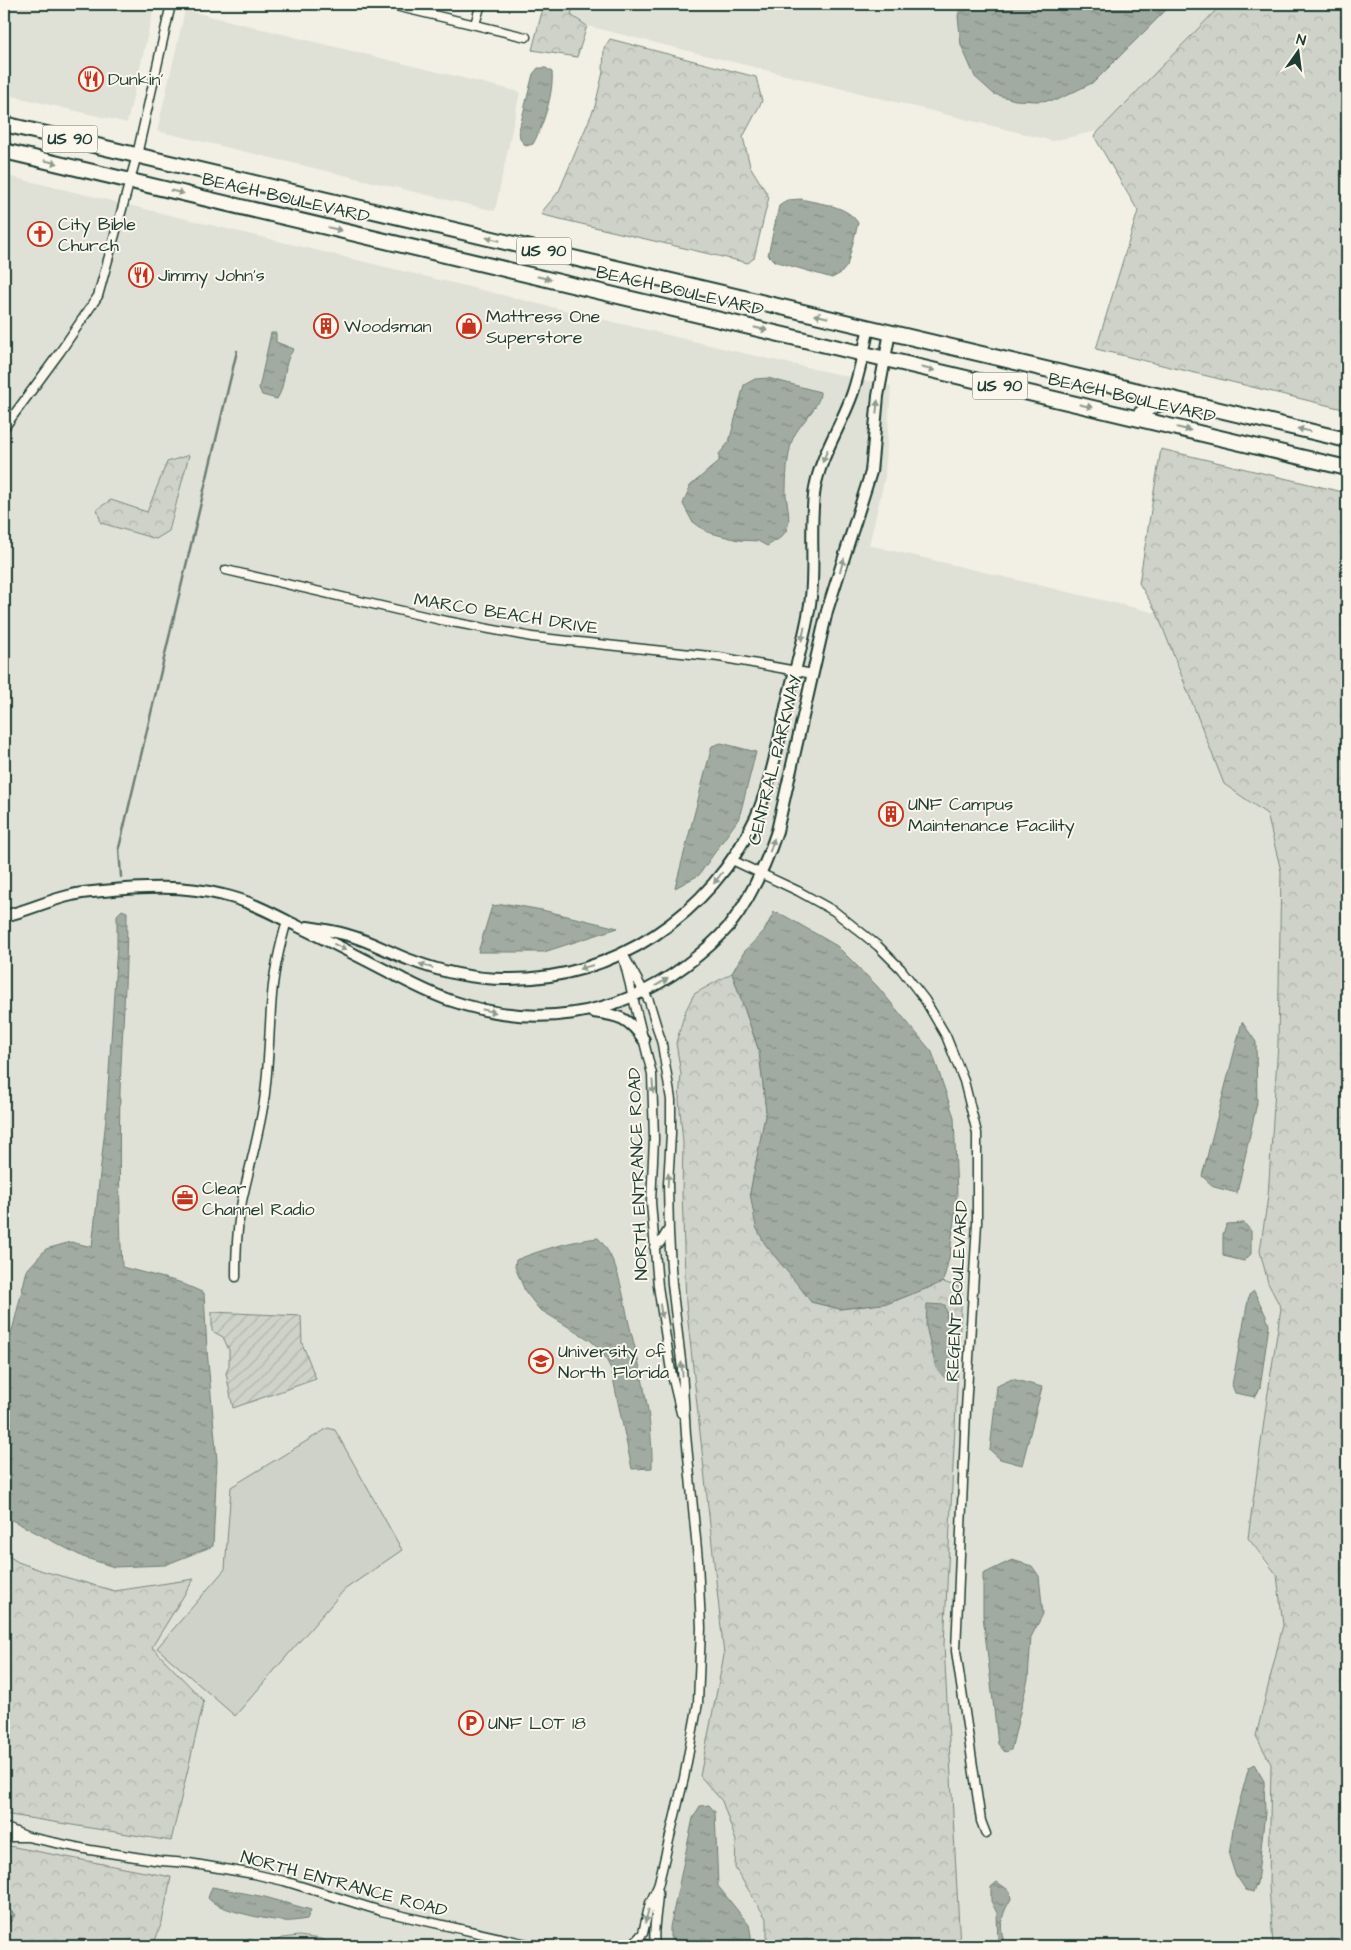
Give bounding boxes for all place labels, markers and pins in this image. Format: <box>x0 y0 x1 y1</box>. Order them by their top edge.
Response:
restaurant icon: Dunkin' <box>78 66 104 92</box>
place label: Dunkin' <box>108 67 164 92</box>
place label: City Bible Church <box>58 212 136 258</box>
church icon: City Bible Church <box>27 221 53 247</box>
restaurant icon: Jimmy John's <box>128 262 154 288</box>
place label: Jimmy John's <box>158 263 265 289</box>
place label: Mattress One Superstore <box>486 304 601 350</box>
building icon: Woodsman <box>313 313 339 339</box>
shop icon: Mattress One Superstore <box>456 313 482 339</box>
place label: Woodsman <box>344 314 432 339</box>
place label: UNF Campus Maintenance Facility <box>908 792 1075 839</box>
building icon: UNF Campus Maintenance Facility <box>878 801 904 827</box>
place label: Clear Channel Radio <box>202 1176 315 1222</box>
office icon: Clear Channel Radio <box>172 1185 198 1211</box>
place label: University of North Florida <box>558 1339 669 1385</box>
school or university icon: University of North Florida <box>528 1348 554 1374</box>
parking icon: UNF LOT 18 <box>458 1710 484 1736</box>
place label: UNF LOT 18 <box>488 1711 586 1736</box>

